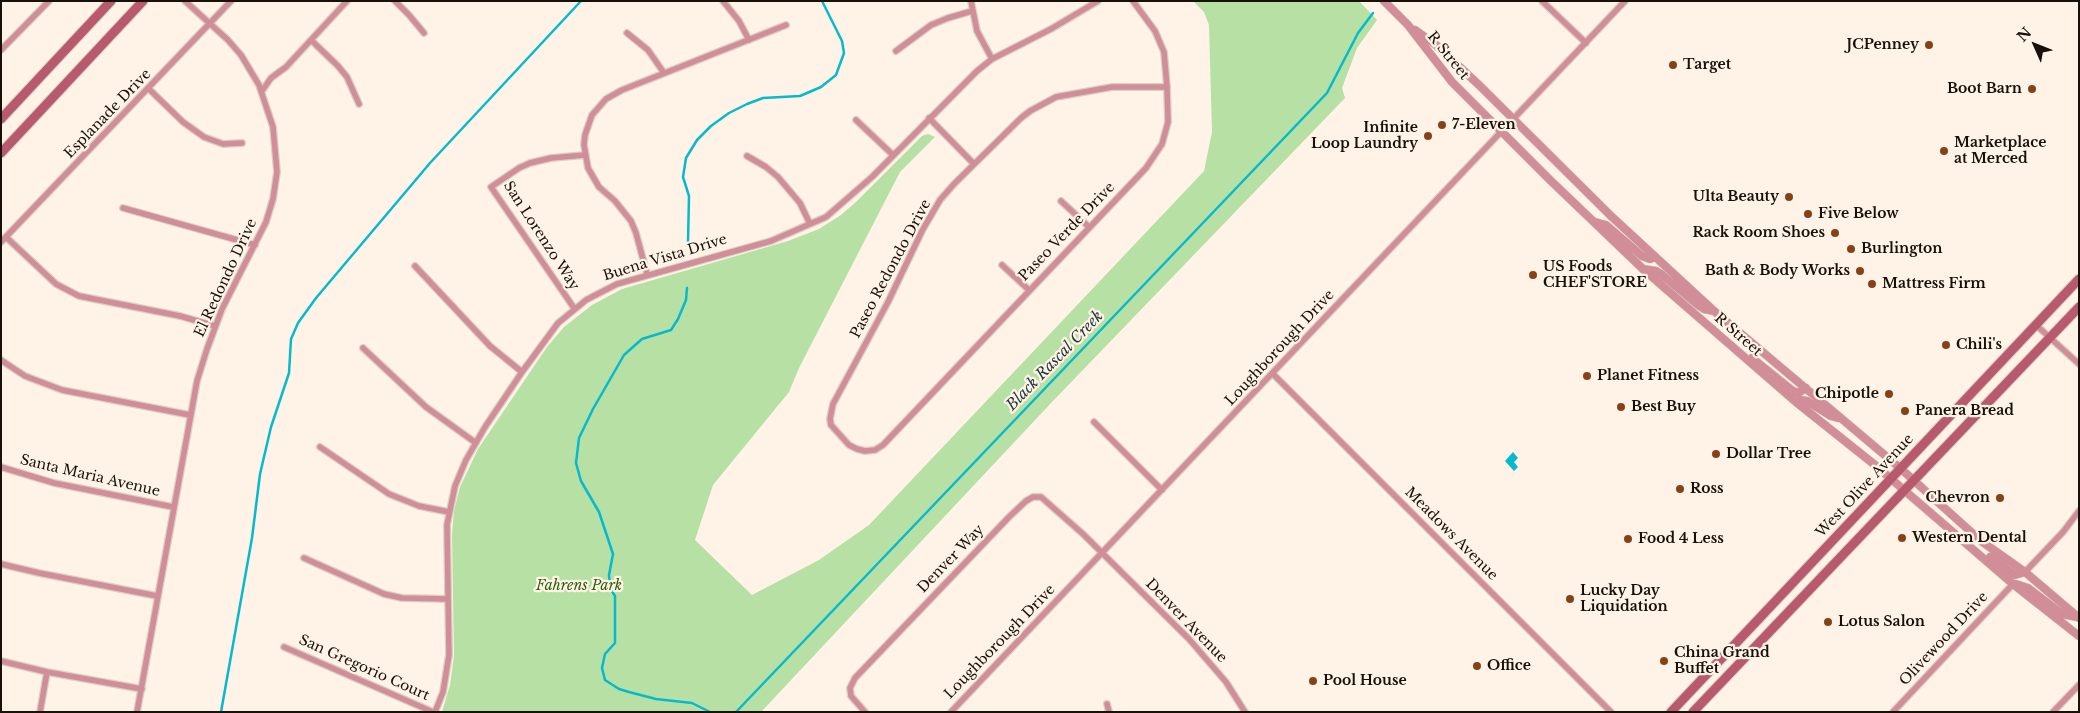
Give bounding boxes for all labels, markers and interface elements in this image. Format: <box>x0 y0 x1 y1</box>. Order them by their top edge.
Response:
north arrow <box>2010 20 2060 70</box>
text: N <box>2013 24 2035 46</box>
street label: R Street <box>1423 29 1473 83</box>
place label: JCPenney <box>1847 37 1919 53</box>
marker: JCPenney <box>1923 39 1935 51</box>
place label: Target <box>1683 57 1731 73</box>
marker: Target <box>1667 59 1679 71</box>
street label: Esplanade Drive <box>61 66 155 162</box>
place label: Boot Barn <box>1947 81 2022 97</box>
marker: Boot Barn <box>2026 83 2038 95</box>
place label: 7-Eleven <box>1452 117 1516 133</box>
marker: 7-Eleven <box>1436 119 1448 131</box>
place label: Infinite Loop Laundry <box>1311 120 1418 152</box>
marker: Infinite Loop Laundry <box>1422 130 1434 142</box>
place label: Marketplace at Merced <box>1954 135 2046 168</box>
marker: Marketplace at Merced <box>1938 145 1950 157</box>
street label: San Lorenzo Way <box>499 178 583 294</box>
street label: Paseo Verde Drive <box>1016 179 1118 285</box>
place label: Ulta Beauty <box>1693 189 1779 205</box>
marker: Ulta Beauty <box>1783 191 1795 203</box>
street label: Paseo Redondo Drive <box>847 197 935 341</box>
place label: Five Below <box>1818 206 1899 222</box>
marker: Five Below <box>1802 208 1814 220</box>
street label: El Redondo Drive <box>191 216 261 340</box>
place label: Rack Room Shoes <box>1692 225 1825 241</box>
marker: Rack Room Shoes <box>1829 227 1841 239</box>
street label: Buena Vista Drive <box>601 231 729 285</box>
place label: Burlington <box>1861 241 1942 257</box>
marker: Burlington <box>1845 243 1857 255</box>
place label: US Foods CHEF'STORE <box>1543 259 1647 292</box>
place label: Bath & Body Works <box>1705 263 1850 279</box>
marker: Bath & Body Works <box>1854 265 1866 277</box>
marker: US Foods CHEF'STORE <box>1527 269 1539 281</box>
place label: Mattress Firm <box>1882 276 1986 292</box>
marker: Mattress Firm <box>1866 278 1878 290</box>
street label: Loughborough Drive <box>1222 287 1338 409</box>
water label: Black Rascal Creek <box>1003 308 1107 414</box>
street label: R Street <box>1711 310 1765 360</box>
place label: Chili's <box>1956 337 2002 353</box>
marker: Chili's <box>1940 339 1952 351</box>
place label: Planet Fitness <box>1597 368 1699 384</box>
marker: Planet Fitness <box>1581 370 1593 382</box>
place label: Chipotle <box>1815 386 1879 402</box>
marker: Chipotle <box>1883 388 1895 400</box>
place label: Best Buy <box>1631 399 1696 415</box>
marker: Best Buy <box>1615 401 1627 413</box>
place label: Panera Bread <box>1915 403 2014 419</box>
marker: Panera Bread <box>1899 405 1911 417</box>
street label: West Olive Avenue <box>1813 431 1917 541</box>
place label: Dollar Tree <box>1726 446 1811 462</box>
marker: Dollar Tree <box>1710 448 1722 460</box>
street label: Santa Maria Avenue <box>18 452 162 500</box>
place label: Ross <box>1690 481 1724 497</box>
marker: Ross <box>1674 483 1686 495</box>
street label: Meadows Avenue <box>1401 484 1501 584</box>
place label: Chevron <box>1925 490 1990 506</box>
marker: Chevron <box>1994 492 2006 504</box>
street label: Denver Way <box>914 521 988 597</box>
place label: Western Dental <box>1912 530 2027 546</box>
place label: Food 4 Less <box>1638 531 1724 547</box>
marker: Western Dental <box>1896 532 1908 544</box>
marker: Food 4 Less <box>1622 533 1634 545</box>
street label: Denver Avenue <box>1142 576 1230 666</box>
park label: Fahrens Park <box>536 578 622 594</box>
street label: Loughborough Drive <box>941 581 1059 703</box>
place label: Lucky Day Liquidation <box>1580 583 1668 616</box>
street label: Olivewood Drive <box>1896 589 1992 689</box>
marker: Lucky Day Liquidation <box>1564 593 1576 605</box>
place label: Lotus Salon <box>1838 614 1925 630</box>
marker: Lotus Salon <box>1822 616 1834 628</box>
street label: San Gregorio Court <box>296 632 432 704</box>
place label: China Grand Buffet <box>1674 645 1770 678</box>
marker: China Grand Buffet <box>1658 655 1670 667</box>
place label: Office <box>1487 658 1531 674</box>
marker: Office <box>1471 660 1483 672</box>
place label: Pool House <box>1323 673 1407 689</box>
marker: Pool House <box>1307 675 1319 687</box>

